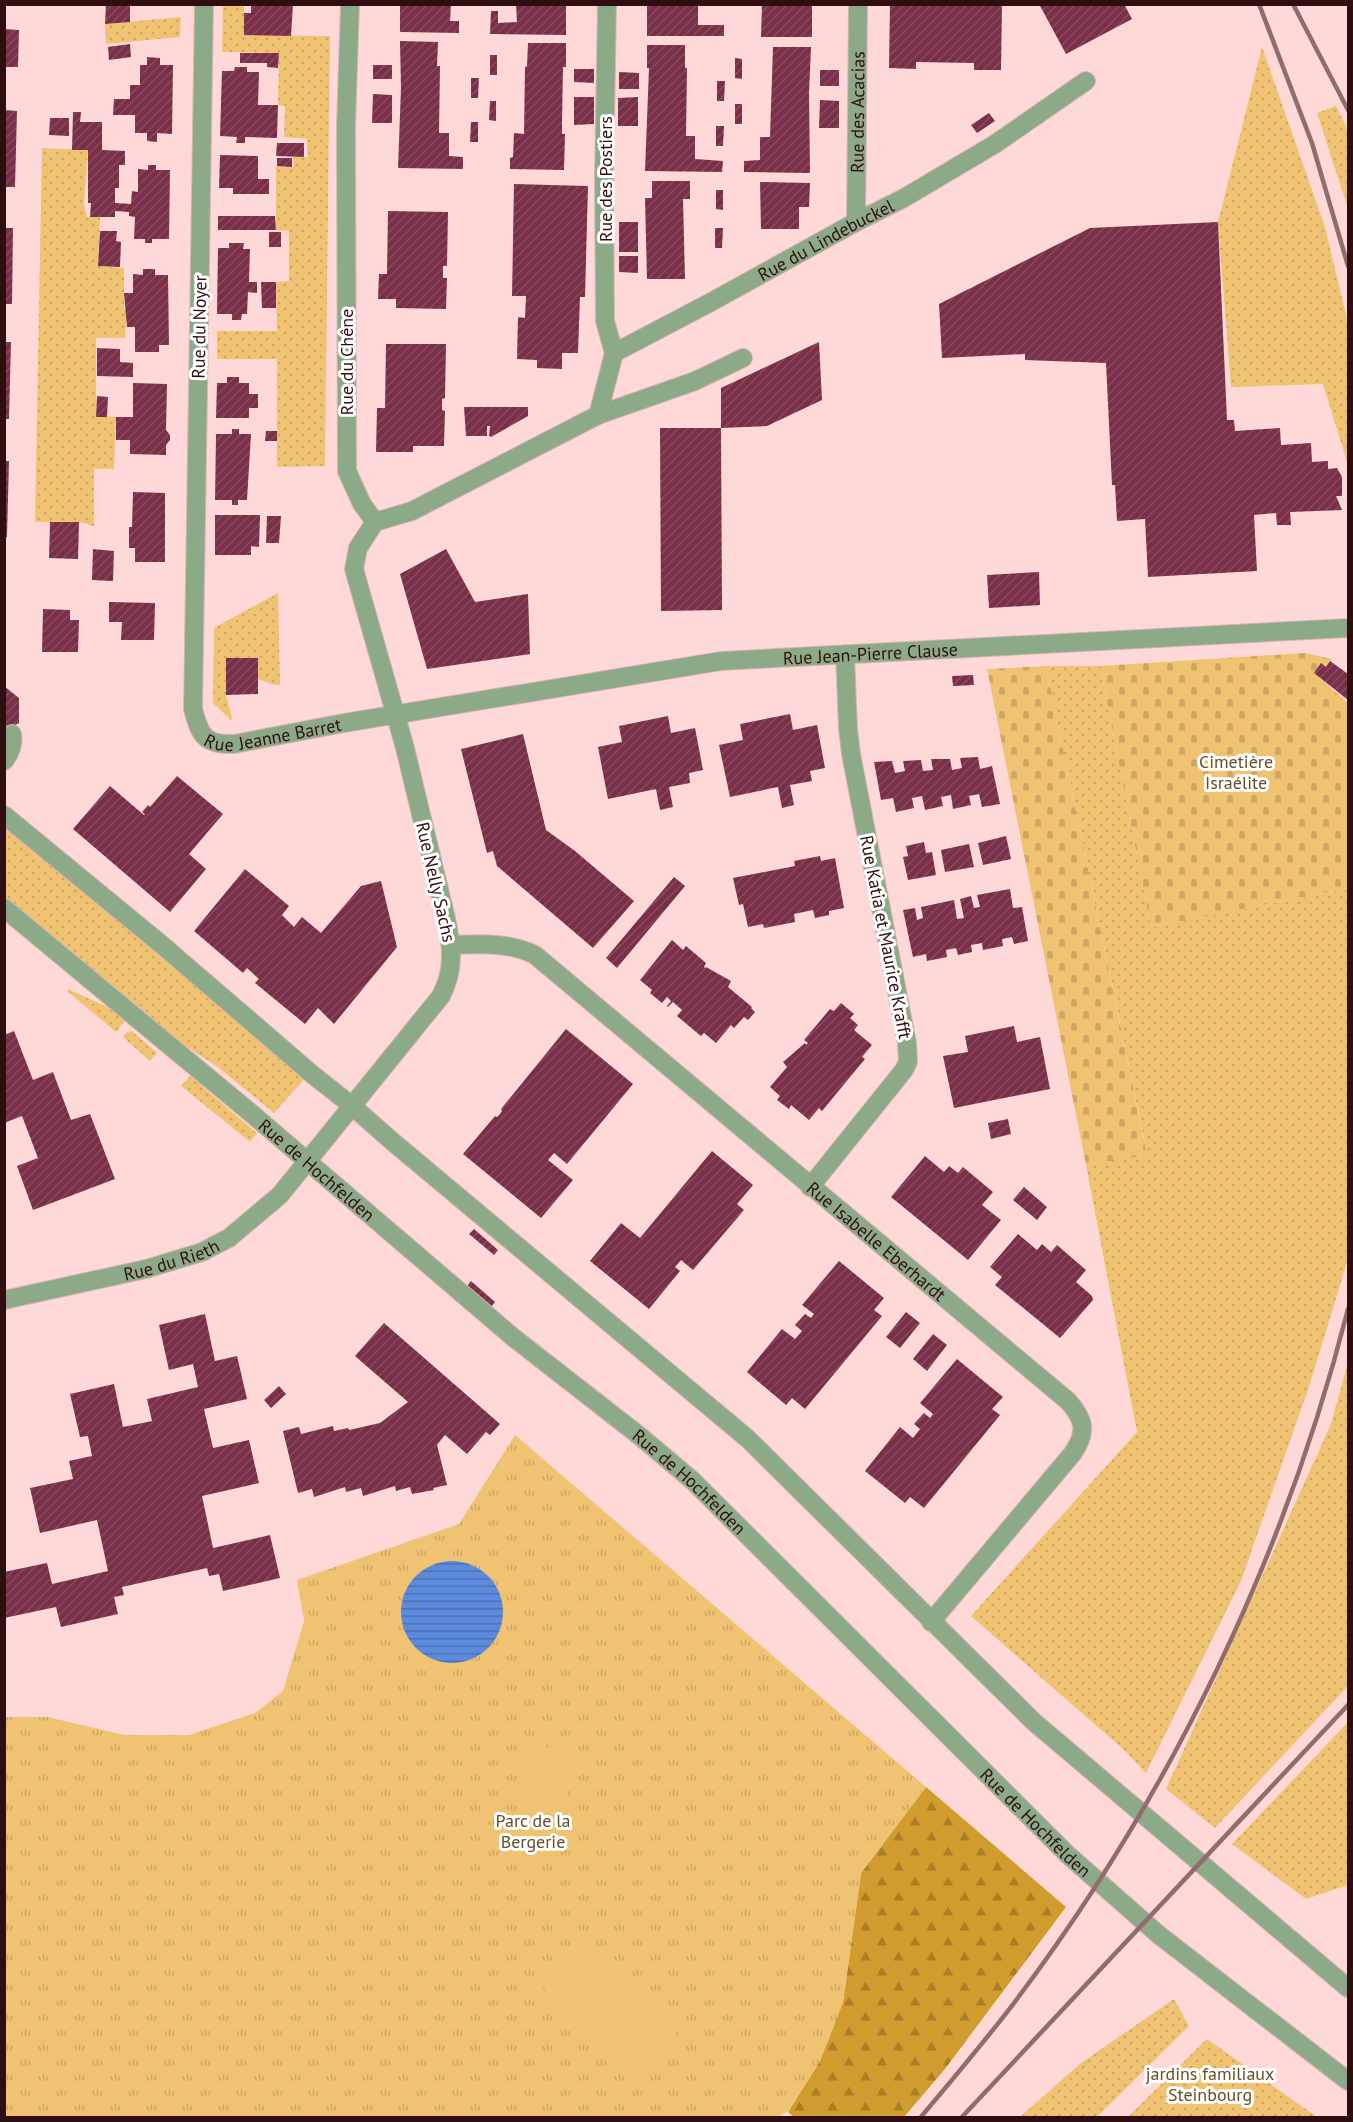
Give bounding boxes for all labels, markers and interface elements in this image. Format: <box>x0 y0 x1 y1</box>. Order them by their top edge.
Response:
street label: Rue des Acacias <box>845 51 869 173</box>
street label: Rue des Postiers <box>594 116 617 242</box>
street label: Rue du Lindebuckel <box>753 193 898 286</box>
street label: Rue du Noyer <box>187 275 211 379</box>
street label: Rue du Chêne <box>335 309 358 415</box>
street label: Rue Jean-Pierre Clause <box>782 637 958 669</box>
street label: Rue Jeanne Barret <box>200 712 343 756</box>
park label: Cimetière Israélite <box>1199 750 1273 794</box>
street label: Rue Nelly Sachs <box>411 820 461 944</box>
street label: Rue Katia et Maurice Krafft <box>855 833 917 1041</box>
street label: Rue de Hochfelden <box>254 1113 380 1226</box>
street label: Rue Isabelle Eberhardt <box>802 1176 951 1306</box>
street label: Rue du Rieth <box>121 1234 223 1285</box>
street label: Rue de Hochfelden <box>628 1423 751 1539</box>
street label: Rue de Hochfelden <box>976 1763 1096 1882</box>
park label: Parc de la Bergerie <box>496 1809 570 1853</box>
park label: jardins familiaux Steinbourg <box>1146 2062 1274 2106</box>

